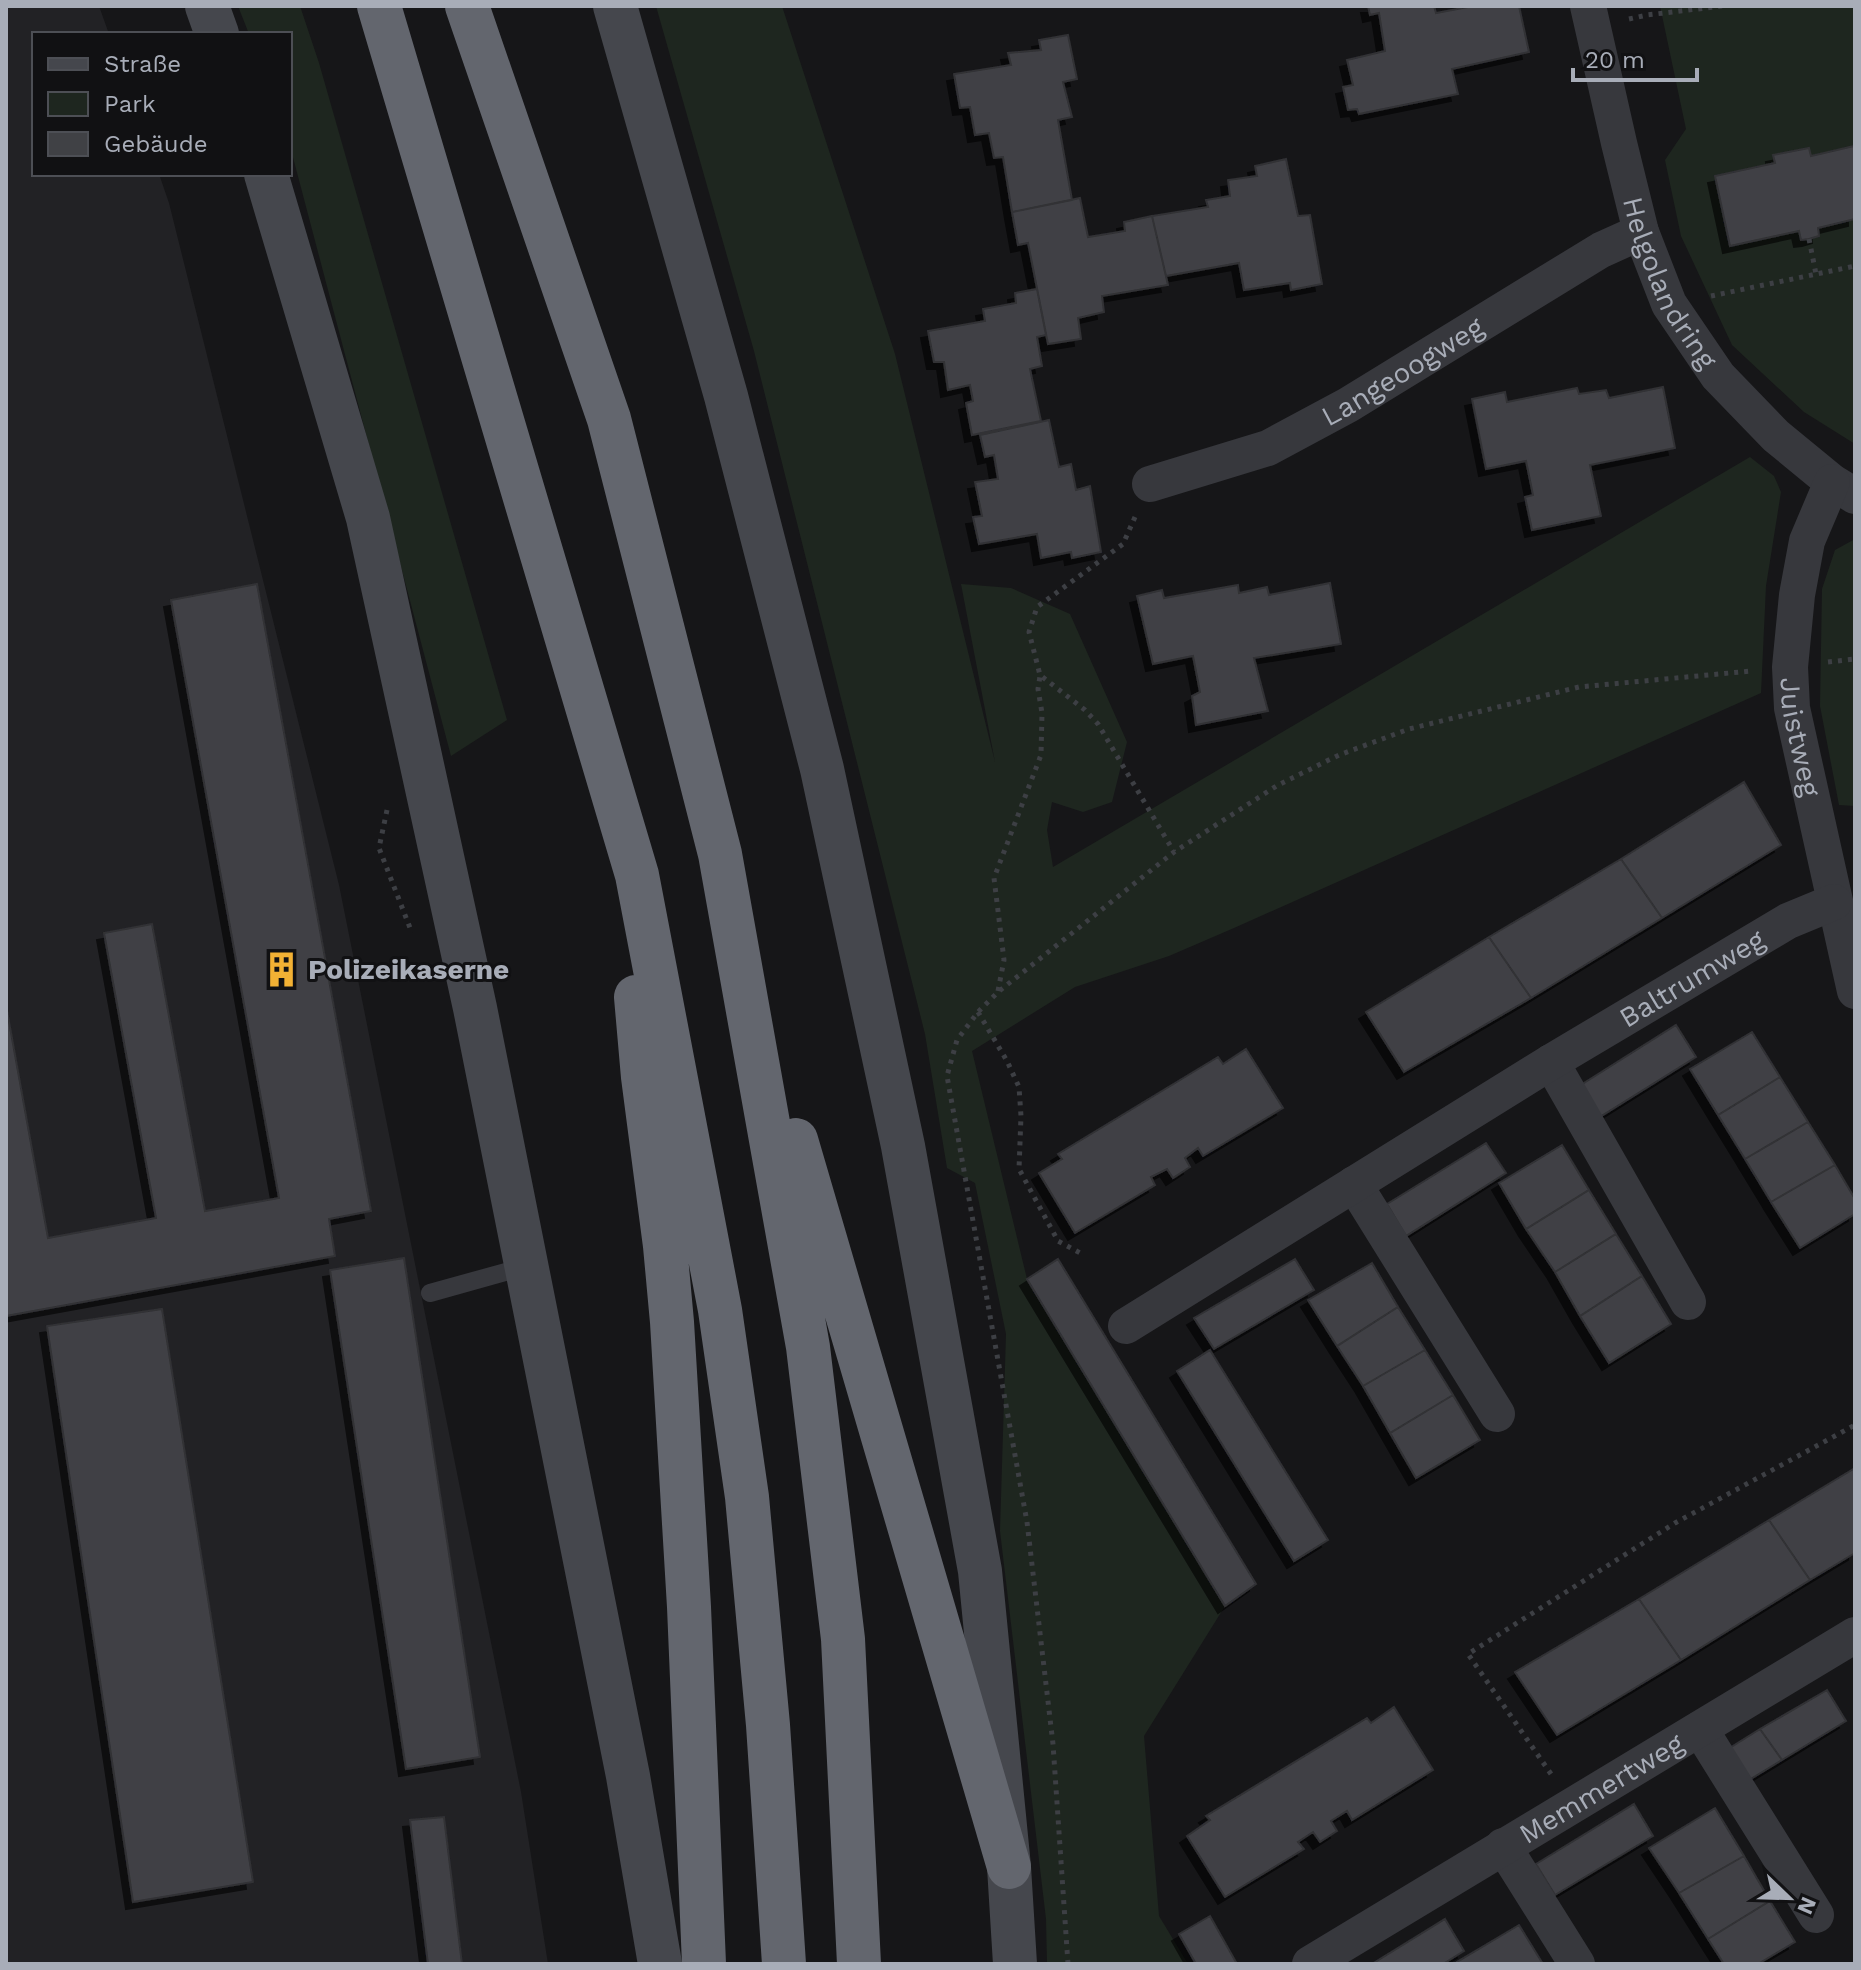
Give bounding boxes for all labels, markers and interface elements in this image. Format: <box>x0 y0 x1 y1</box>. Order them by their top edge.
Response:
legend <box>32 32 292 176</box>
scale bar <box>1573 32 1697 82</box>
text: 20 m <box>1585 46 1645 74</box>
text: Straße <box>104 50 181 78</box>
text: Park <box>104 90 156 118</box>
text: Gebäude <box>104 130 208 158</box>
street label: Helgolandring <box>1616 193 1724 375</box>
street label: Langeoogweg <box>1316 310 1490 433</box>
street label: Juistweg <box>1774 676 1827 800</box>
street label: Baltrumweg <box>1613 923 1771 1035</box>
building icon: Polizeikaserne <box>263 950 301 988</box>
place label: Polizeikaserne <box>308 953 509 986</box>
street label: Memmertweg <box>1513 1727 1689 1851</box>
north arrow <box>1749 1858 1829 1938</box>
text: N <box>1792 1893 1822 1918</box>

